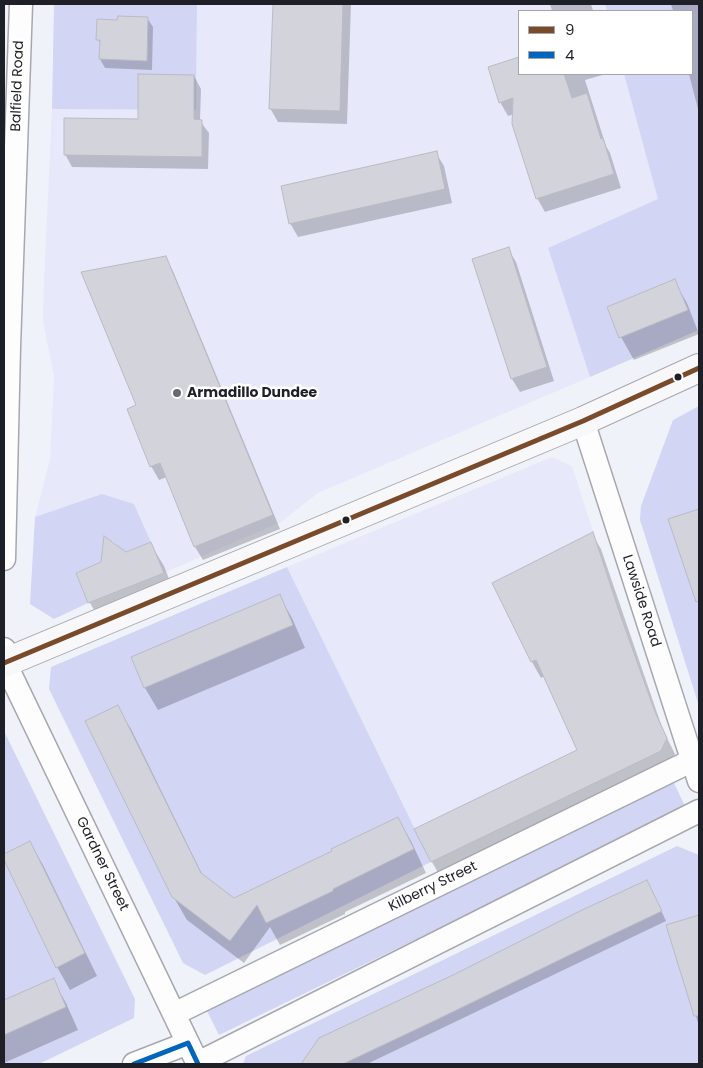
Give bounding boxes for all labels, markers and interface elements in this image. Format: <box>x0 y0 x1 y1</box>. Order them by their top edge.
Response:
legend <box>518 10 693 75</box>
text: 9 <box>565 19 574 40</box>
street label: Balfield Road <box>8 40 28 132</box>
text: 4 <box>565 44 574 65</box>
unlabelled marker <box>673 372 683 382</box>
place label: Armadillo Dundee <box>187 385 317 401</box>
marker: Armadillo Dundee <box>171 387 183 399</box>
unlabelled marker <box>341 515 351 525</box>
street label: Lawside Road <box>618 553 664 649</box>
street label: Gardner Street <box>72 814 132 914</box>
street label: Kilberry Street <box>386 858 480 916</box>

